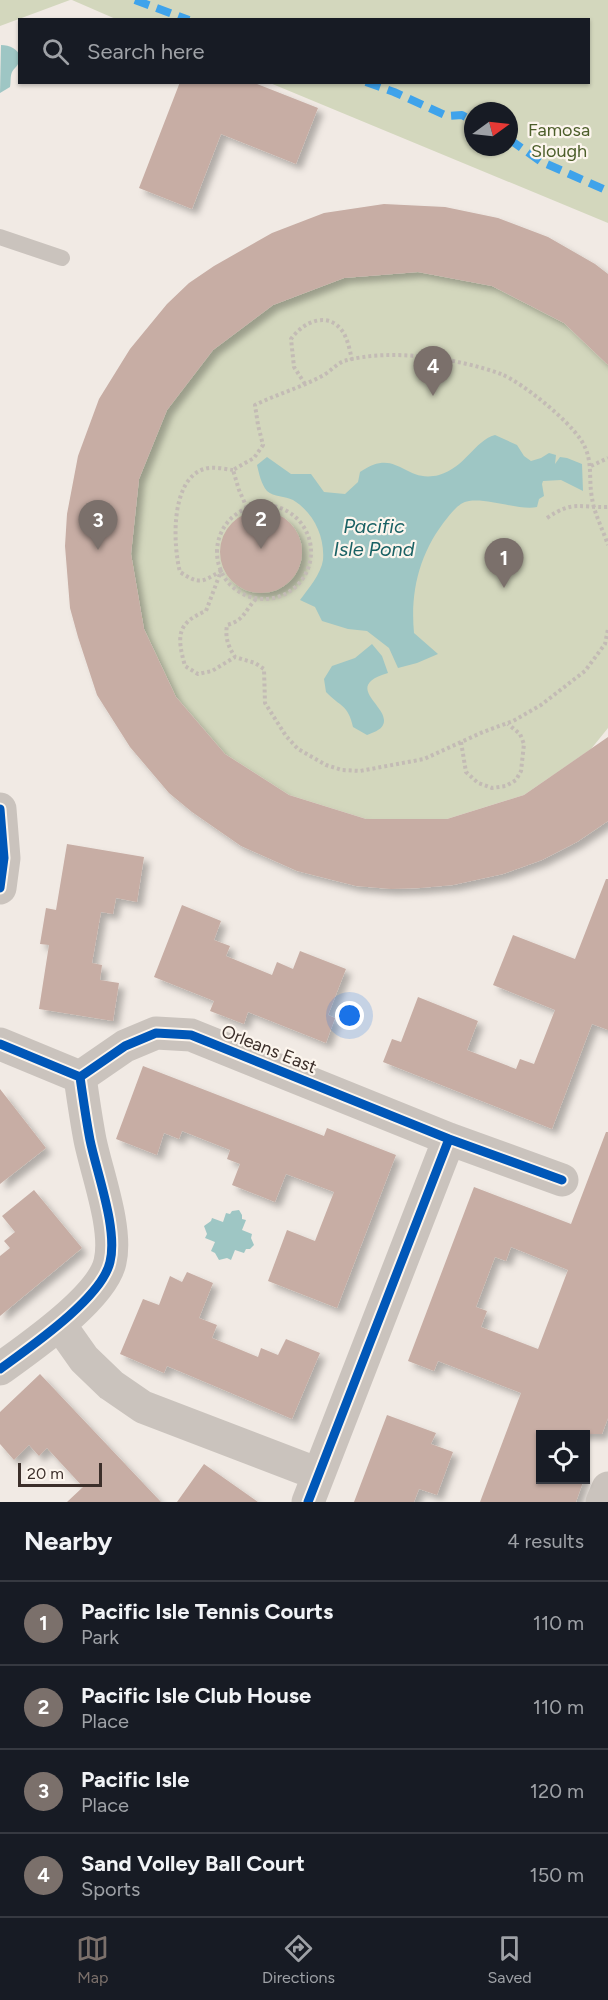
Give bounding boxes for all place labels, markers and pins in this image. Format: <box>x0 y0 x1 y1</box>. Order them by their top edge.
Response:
pin: 4 <box>414 346 452 396</box>
pin: 3 <box>78 500 118 550</box>
pin: 2 <box>242 500 280 549</box>
pin: 1 <box>484 538 524 588</box>

